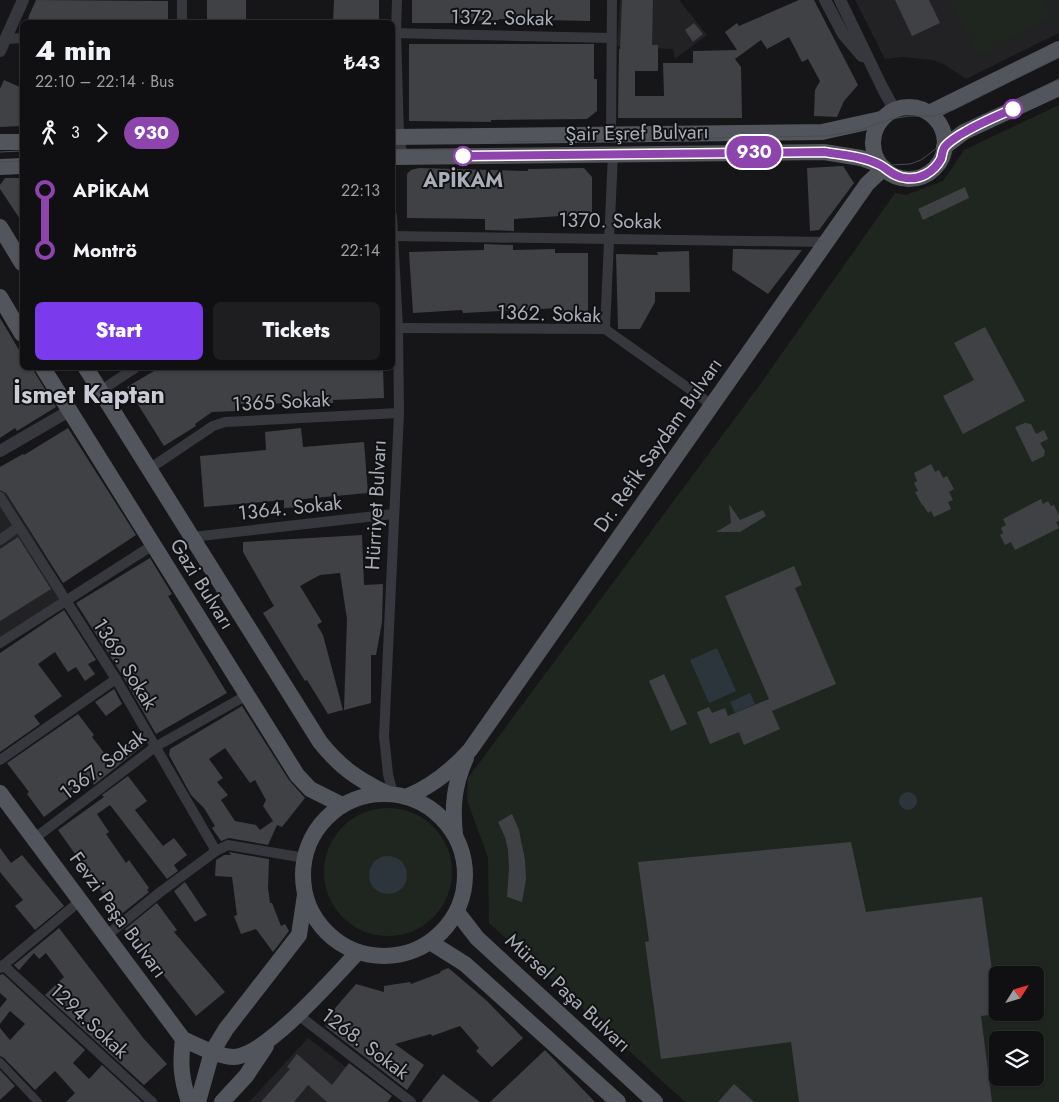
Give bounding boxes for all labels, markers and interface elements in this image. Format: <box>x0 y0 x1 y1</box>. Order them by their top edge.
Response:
street label: 1372. Sokak <box>450 3 554 33</box>
text: 4 min <box>35 30 112 71</box>
text: ₺43 <box>344 49 380 76</box>
text: 22:10 – 22:14 · Bus <box>35 70 174 93</box>
unlabelled marker <box>1003 99 1023 119</box>
street label: Şair Eşref Bulvarı <box>565 117 709 149</box>
icon: walk <box>35 119 63 147</box>
icon: forward <box>88 119 116 147</box>
text: 930 <box>134 120 169 146</box>
text: 3 <box>71 121 80 144</box>
line badge: 930 <box>725 136 783 168</box>
text: 930 <box>736 139 772 165</box>
marker: APİKAM <box>453 146 473 166</box>
place label: APİKAM <box>422 166 503 195</box>
text: APİKAM <box>73 177 149 204</box>
text: 22:13 <box>341 179 380 202</box>
street label: 1370. Sokak <box>558 206 662 236</box>
text: Montrö <box>73 237 137 264</box>
text: 22:14 <box>340 239 380 262</box>
street label: 1362. Sokak <box>497 298 602 330</box>
button: Start <box>35 302 203 360</box>
button: Tickets <box>213 302 380 360</box>
street label: Dr. Refik Saydam Bulvarı <box>587 352 729 538</box>
district label: İsmet Kaptan <box>13 376 165 412</box>
street label: 1365 Sokak <box>231 385 331 419</box>
street label: Hürriyet Bulvarı <box>358 439 394 571</box>
street label: 1364. Sokak <box>237 488 344 528</box>
street label: Gazi Bulvarı <box>163 533 241 635</box>
street label: 1369. Sokak <box>85 613 165 715</box>
street label: 1367. Sokak <box>54 723 152 807</box>
street label: Fevzi Paşa Bulvarı <box>62 846 174 984</box>
street label: Mürsel Paşa Bulvarı <box>499 927 637 1059</box>
north arrow <box>989 966 1044 1021</box>
map controls <box>989 966 1044 1086</box>
street label: 1294.Sokak <box>43 977 135 1065</box>
street label: 1268. Sokak <box>315 1001 415 1087</box>
button: layers <box>989 1031 1044 1086</box>

